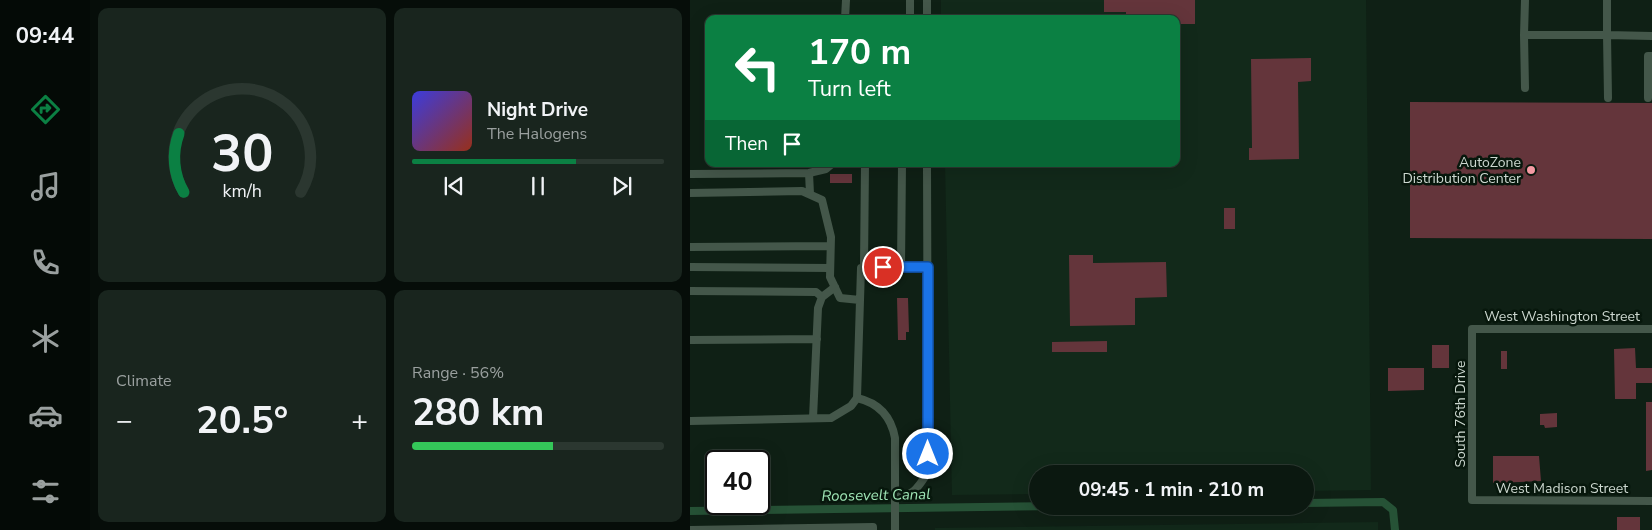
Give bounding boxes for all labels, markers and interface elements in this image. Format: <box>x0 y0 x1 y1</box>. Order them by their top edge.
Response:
text: 09:44 <box>16 21 74 51</box>
text: 170 m <box>808 29 911 76</box>
icon: left <box>725 35 790 100</box>
text: Turn left <box>808 74 891 104</box>
icon: directions <box>28 92 63 127</box>
text: Night Drive <box>487 97 588 123</box>
text: 30 <box>211 118 273 189</box>
text: The Halogens <box>487 123 587 145</box>
icon: arrive <box>778 130 806 158</box>
text: Then <box>725 131 768 157</box>
place label: AutoZone Distribution Center <box>1402 153 1521 188</box>
marker: AutoZone Distribution Center <box>1525 164 1537 176</box>
icon: music <box>28 169 63 204</box>
icon: previous <box>440 172 468 200</box>
icon: pause <box>524 172 552 200</box>
icon: next <box>608 172 636 200</box>
text: km/h <box>222 179 262 203</box>
icon: phone <box>28 245 63 280</box>
pin <box>862 246 904 288</box>
icon: arrive <box>869 253 897 281</box>
street label: West Washington Street <box>1484 307 1640 326</box>
icon: climate <box>28 321 63 356</box>
street label: South 76th Drive <box>1451 360 1470 468</box>
text: Range · 56% <box>412 362 504 384</box>
text: Climate <box>116 370 171 392</box>
text: 280 km <box>412 387 544 438</box>
text: 20.5° <box>196 395 288 446</box>
icon: car <box>28 398 63 433</box>
text: − <box>116 402 133 440</box>
text: + <box>351 402 368 440</box>
position arrow <box>901 427 953 479</box>
speed limit sign: 40 <box>705 450 770 515</box>
icon: filters <box>28 474 63 509</box>
text: 09:45 · 1 min · 210 m <box>1079 477 1264 503</box>
street label: West Madison Street <box>1496 479 1628 498</box>
water label: Roosevelt Canal <box>821 484 931 506</box>

